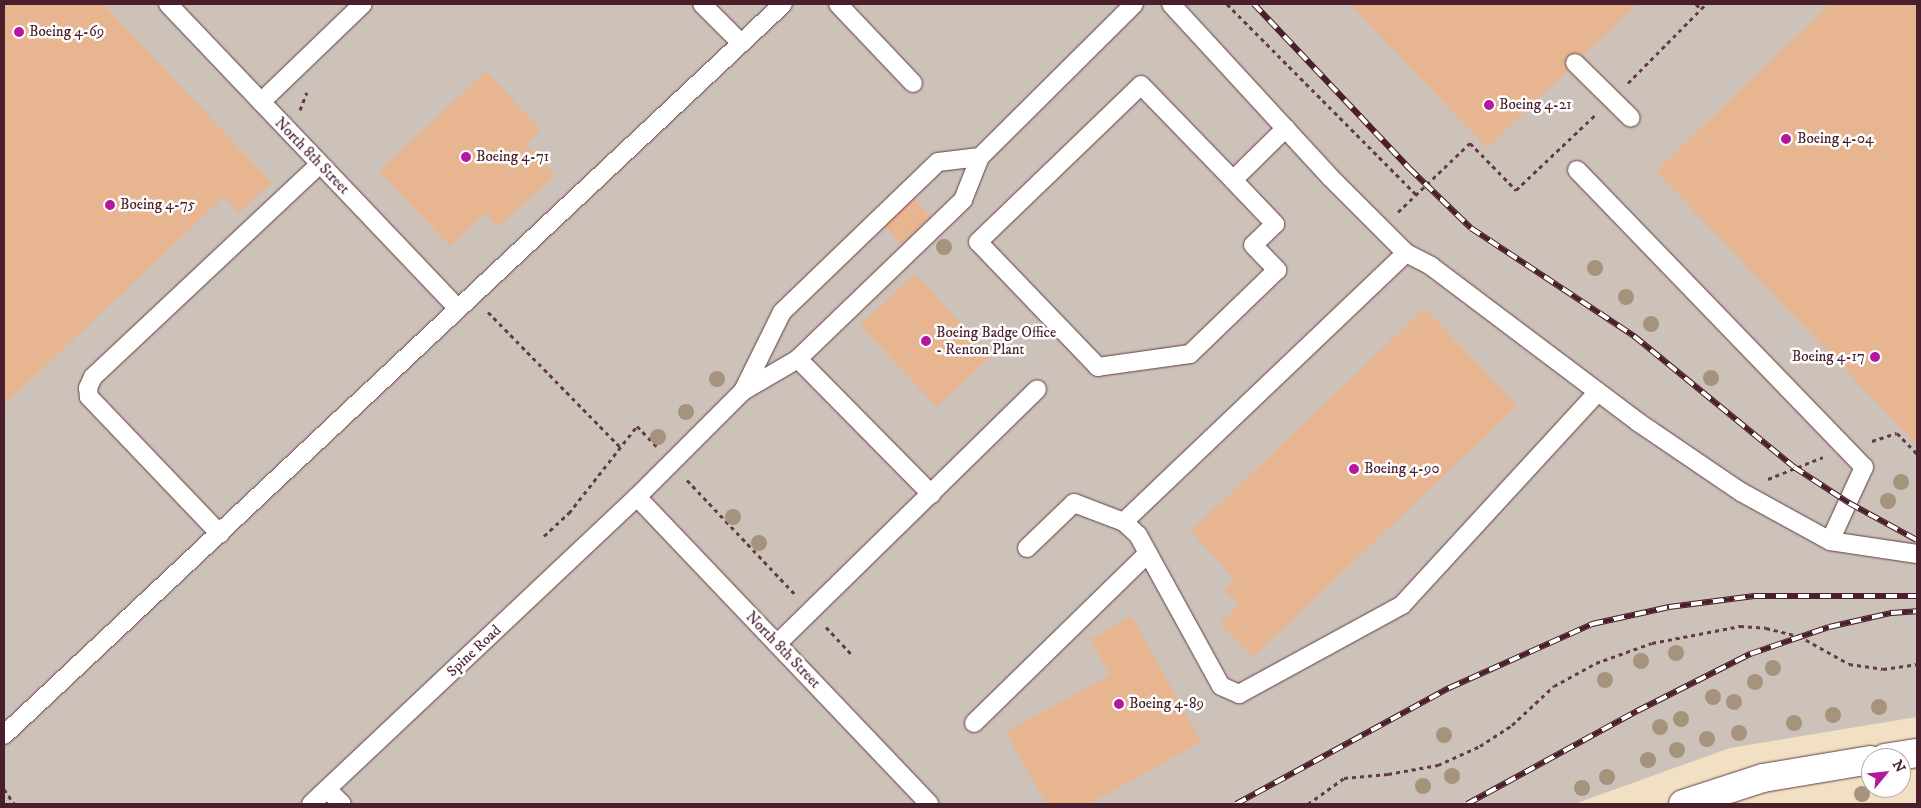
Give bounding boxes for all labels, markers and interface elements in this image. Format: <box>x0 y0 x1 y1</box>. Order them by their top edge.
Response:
place label: Boeing 4-69 <box>29 23 104 41</box>
marker: Boeing 4-69 <box>13 26 25 38</box>
place label: Boeing 4-21 <box>1499 96 1572 114</box>
marker: Boeing 4-21 <box>1483 99 1495 111</box>
street label: North 8th Street <box>271 114 353 198</box>
place label: Boeing 4-04 <box>1797 130 1874 148</box>
marker: Boeing 4-04 <box>1779 132 1793 146</box>
place label: Boeing 4-71 <box>476 148 549 166</box>
marker: Boeing 4-71 <box>460 151 472 163</box>
place label: Boeing 4-75 <box>120 196 195 214</box>
marker: Boeing 4-75 <box>104 199 116 211</box>
place label: Boeing Badge Office - Renton Plant <box>936 323 1056 358</box>
marker: Boeing Badge Office - Renton Plant <box>920 335 932 347</box>
place label: Boeing 4-17 <box>1792 348 1865 366</box>
marker: Boeing 4-17 <box>1869 351 1881 363</box>
place label: Boeing 4-90 <box>1364 460 1439 478</box>
marker: Boeing 4-90 <box>1348 463 1360 475</box>
street label: North 8th Street <box>742 608 824 692</box>
street label: Spine Road <box>443 621 505 681</box>
place label: Boeing 4-89 <box>1129 695 1204 713</box>
marker: Boeing 4-89 <box>1113 698 1125 710</box>
north arrow <box>1861 748 1911 798</box>
text: N <box>1888 757 1909 776</box>

